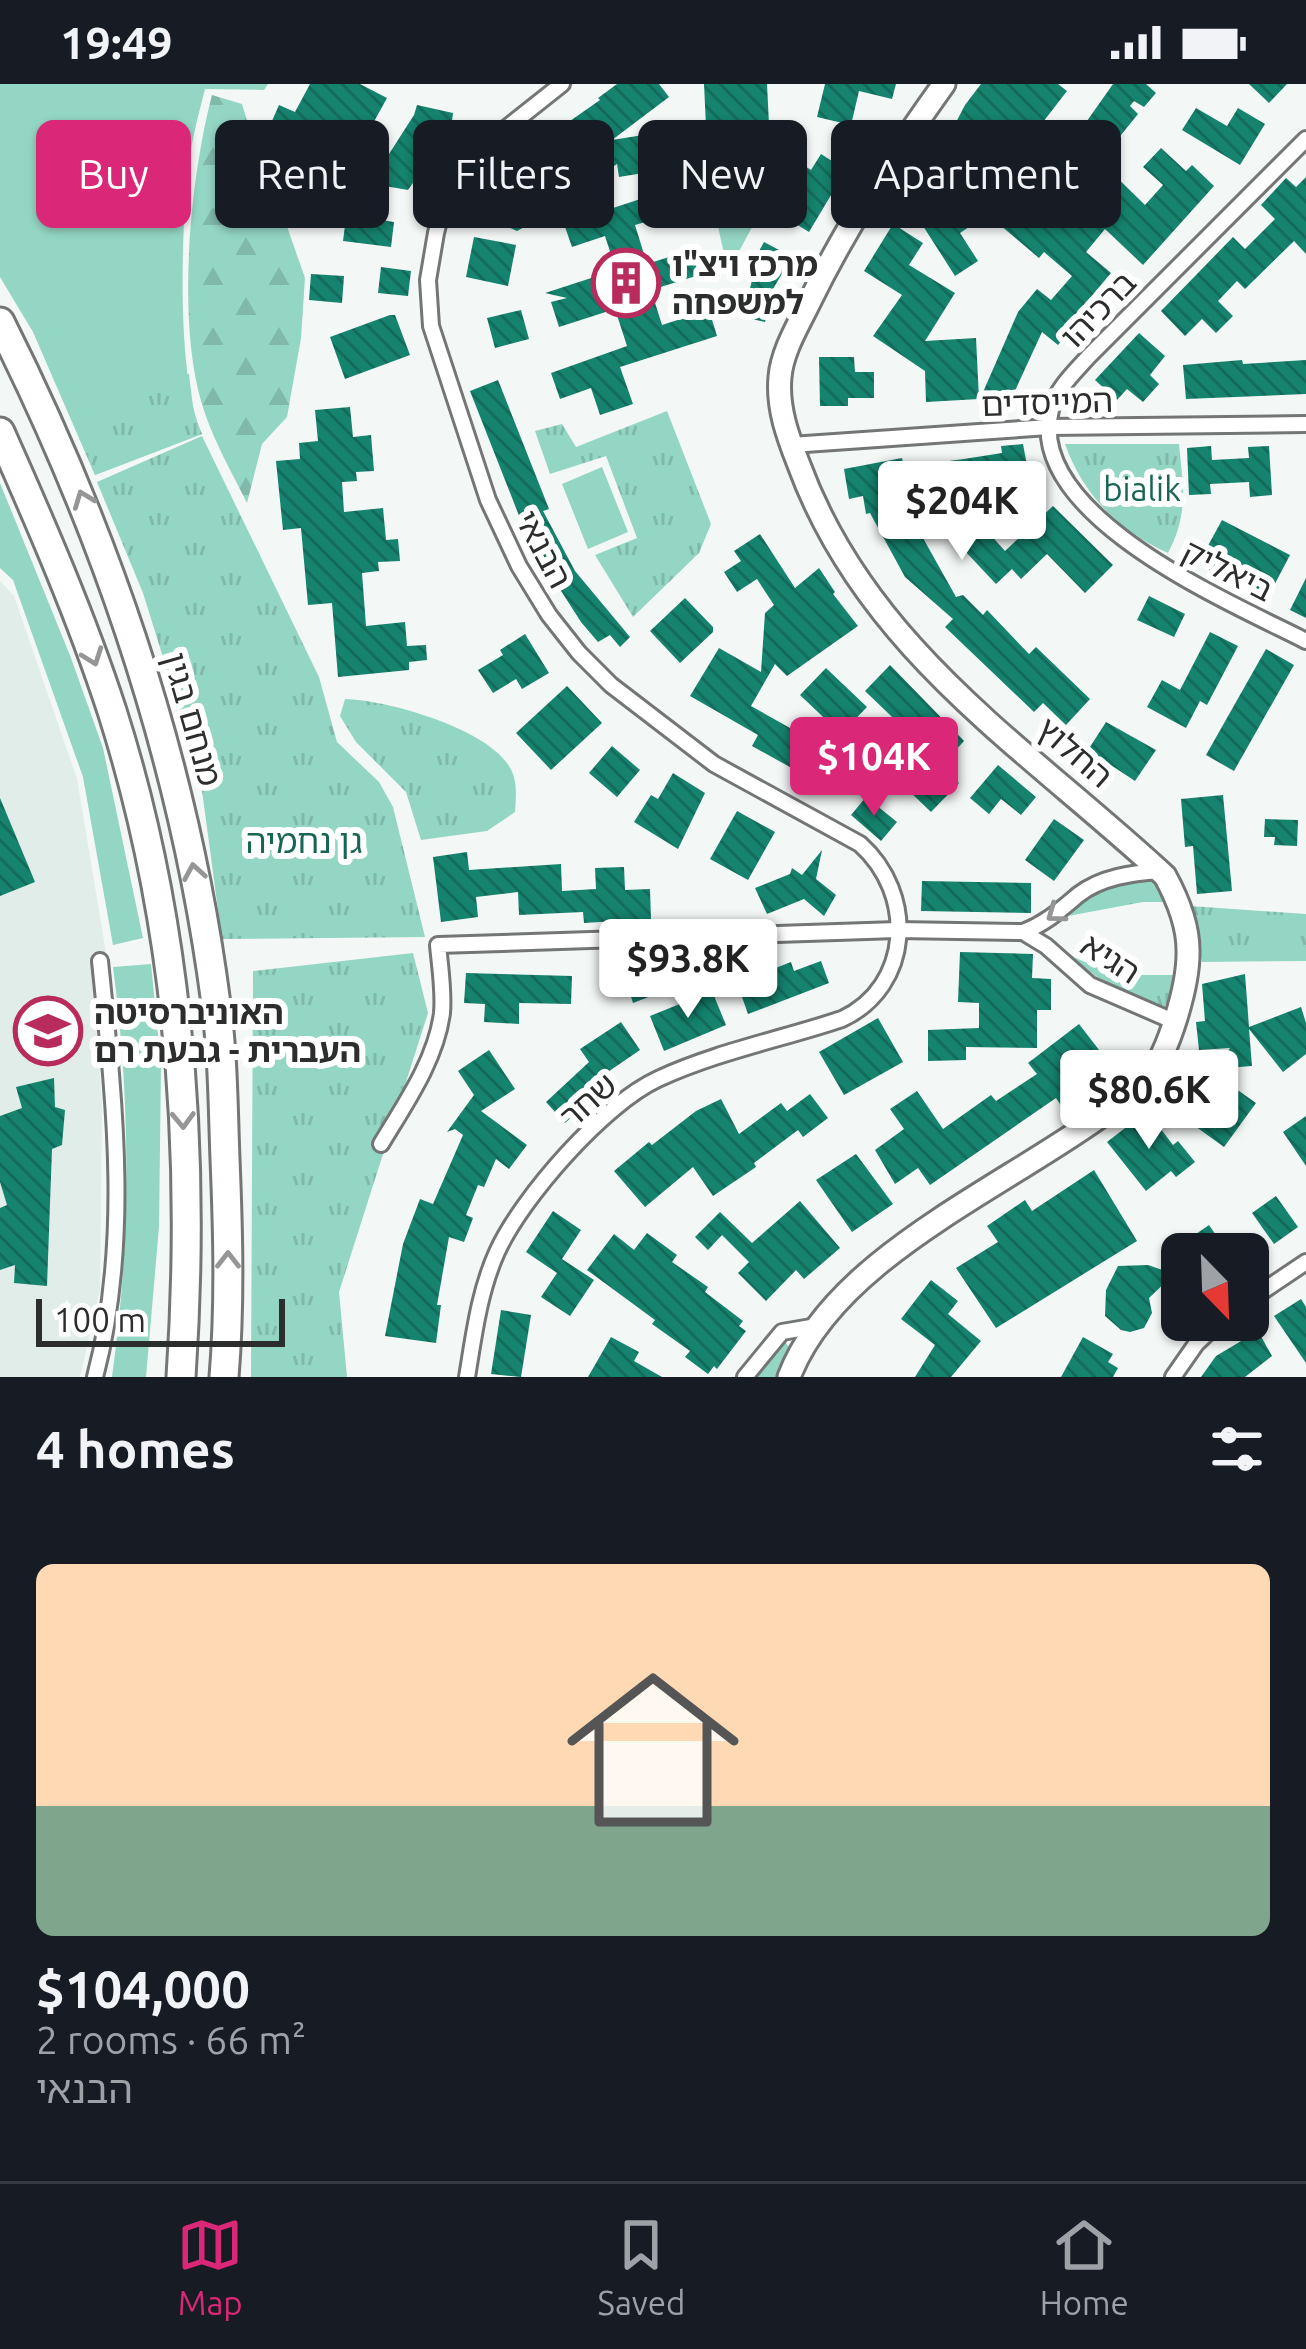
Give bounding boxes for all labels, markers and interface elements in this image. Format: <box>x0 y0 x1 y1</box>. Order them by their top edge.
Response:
text: 19:49 <box>60 17 173 68</box>
chip: Buy <box>36 120 191 228</box>
chip: Rent <box>215 120 389 228</box>
chip: Filters <box>413 120 614 228</box>
chip: New <box>638 120 807 228</box>
chip: Apartment <box>831 120 1121 228</box>
place label: מרכז ויצ"ו למשפחה <box>672 245 818 320</box>
building icon: מרכז ויצ"ו למשפחה <box>591 248 661 318</box>
street label: ברכיהו <box>1053 263 1143 354</box>
street label: המייסדים <box>980 381 1114 422</box>
pin: $204K <box>878 461 1046 563</box>
park label: bialik <box>1103 470 1181 507</box>
text: $204K <box>905 478 1019 521</box>
one-way arrow <box>73 490 98 511</box>
street label: הבנאי <box>509 504 580 594</box>
street label: ביאליק <box>1177 531 1280 608</box>
one-way arrow <box>79 645 103 666</box>
street label: מנחם בגין <box>157 648 230 790</box>
street label: החלוץ <box>1030 709 1120 794</box>
pin: $104K <box>790 717 958 819</box>
text: $104K <box>817 734 931 777</box>
park label: גן נחמיה <box>246 822 362 859</box>
one-way arrow <box>183 863 208 883</box>
one-way arrow <box>1046 900 1068 922</box>
pin: $93.8K <box>590 919 786 1021</box>
street label: הגיא <box>1075 925 1148 990</box>
text: $93.8K <box>626 936 750 979</box>
place label: האוניברסיטה העברית - גבעת רם <box>94 993 361 1068</box>
school or university icon: האוניברסיטה העברית - גבעת רם <box>13 996 83 1066</box>
pin: $80.6K <box>1051 1050 1247 1152</box>
street label: שחר <box>552 1065 624 1135</box>
text: $80.6K <box>1087 1067 1211 1110</box>
one-way arrow <box>170 1112 196 1130</box>
north arrow <box>1161 1233 1269 1341</box>
map controls <box>1161 1233 1269 1341</box>
one-way arrow <box>215 1250 241 1268</box>
scale bar <box>36 1293 285 1346</box>
text: 100 m <box>54 1301 146 1338</box>
icon: filters <box>1204 1416 1270 1482</box>
text: 4 homes <box>36 1420 235 1478</box>
icon: home <box>545 1642 761 1858</box>
text: $104,000 <box>36 1960 250 2018</box>
text: 2 rooms · 66 m² <box>36 2018 306 2061</box>
text: הבנאי <box>36 2067 133 2110</box>
tab: Map <box>177 2212 243 2321</box>
tab: Saved <box>598 2212 685 2321</box>
tab: Home <box>1040 2212 1129 2321</box>

